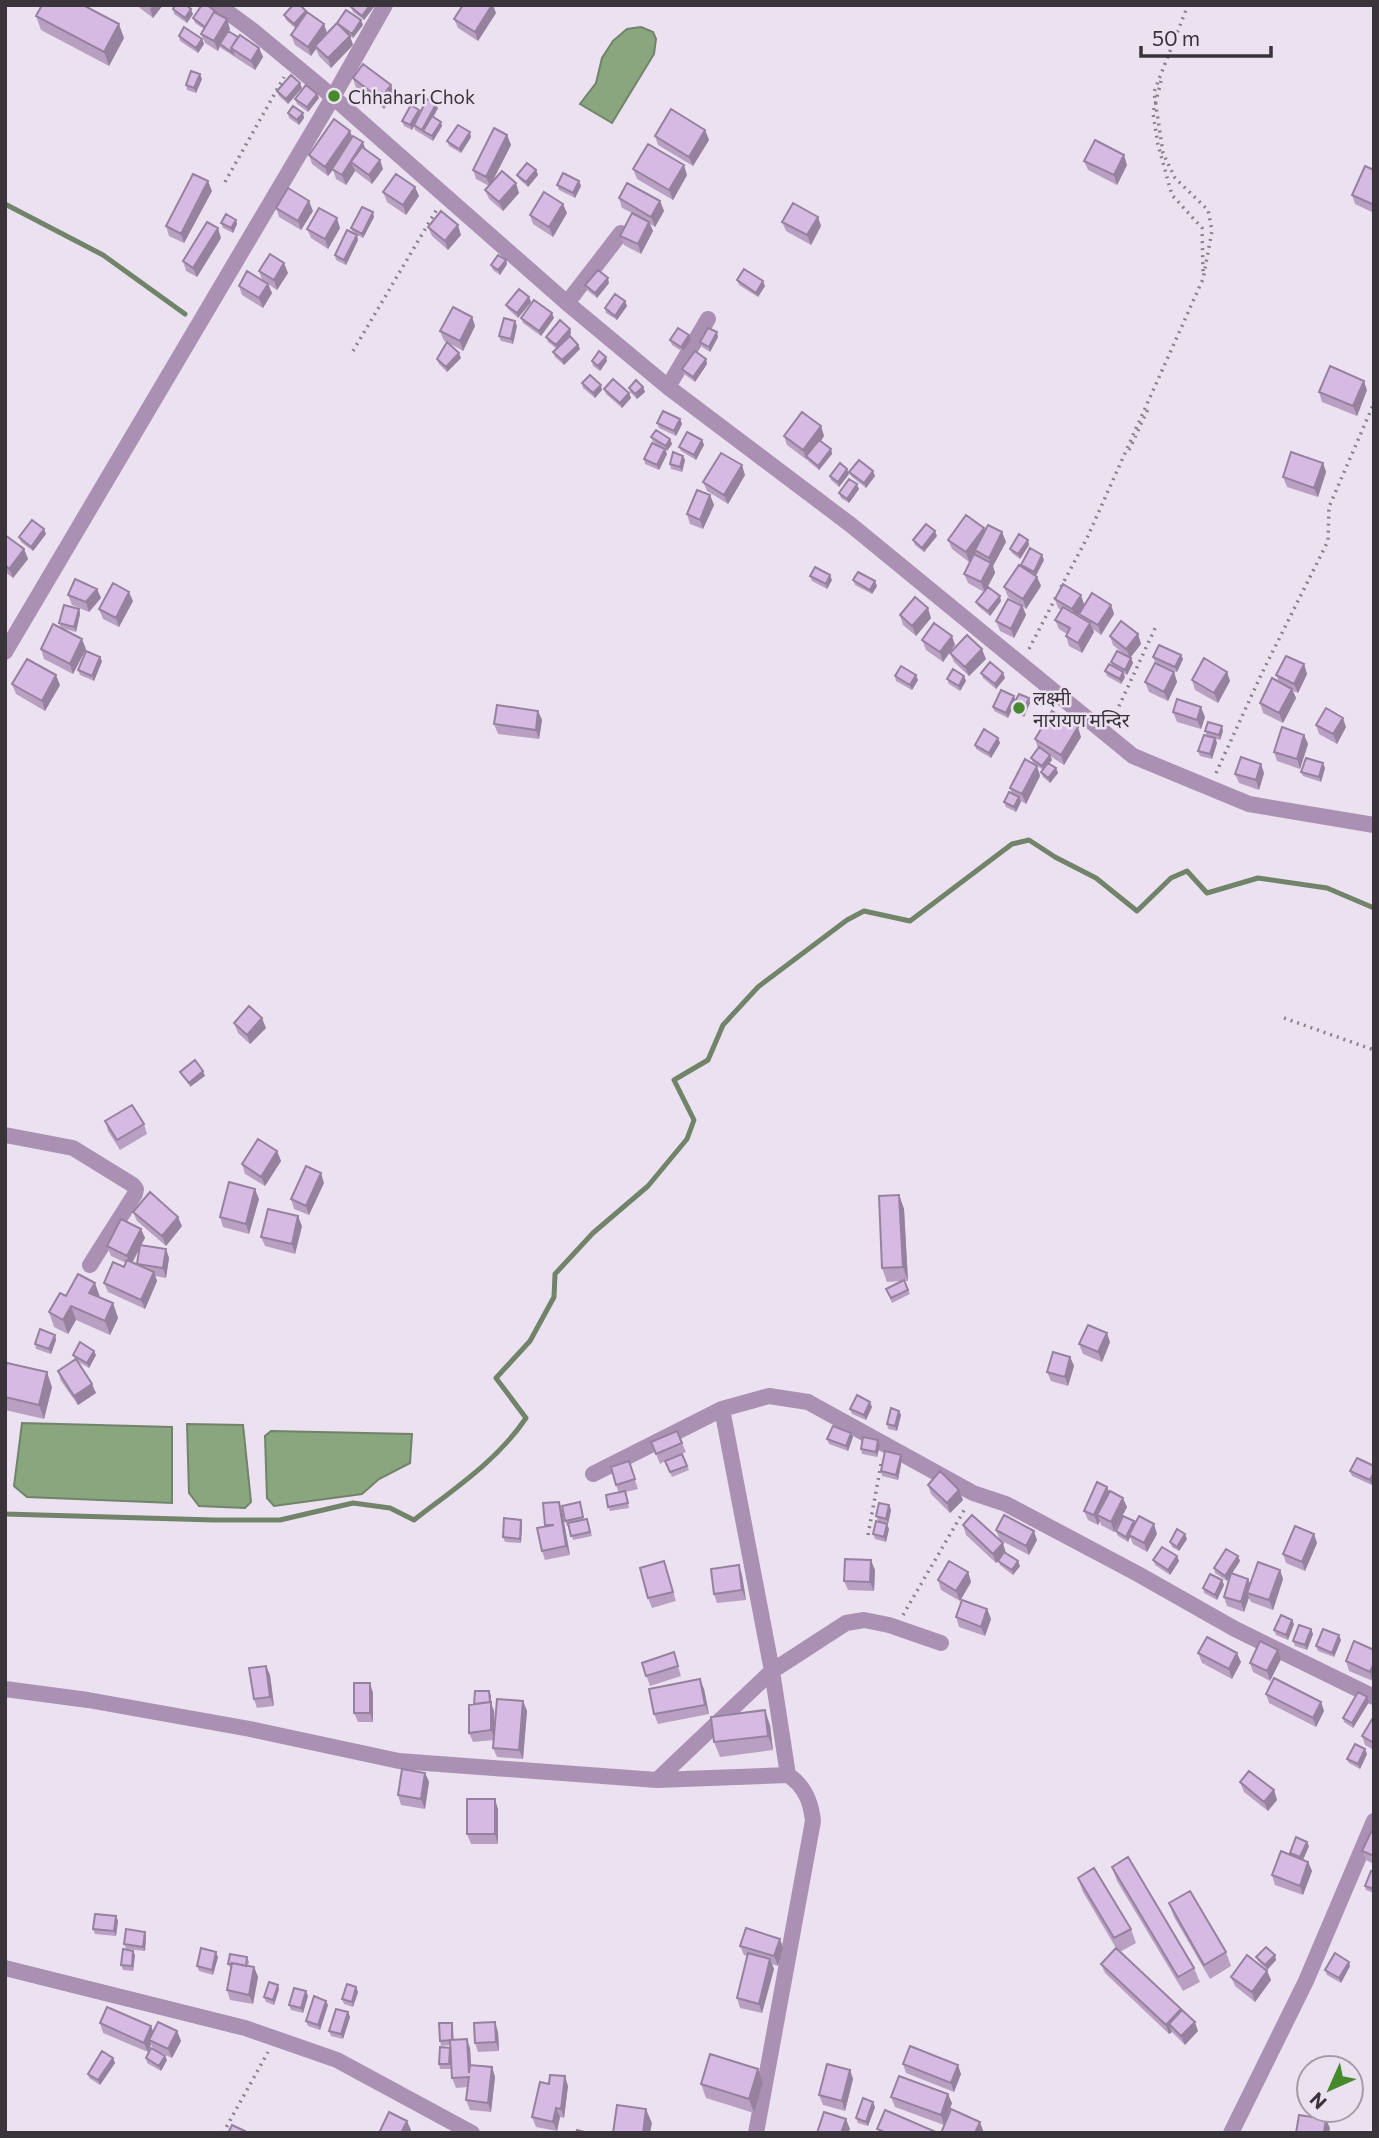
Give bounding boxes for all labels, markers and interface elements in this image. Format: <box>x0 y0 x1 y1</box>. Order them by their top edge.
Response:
scale bar <box>1141 14 1270 58</box>
text: 50 m <box>1152 25 1200 50</box>
place label: Chhahari Chok <box>348 85 475 108</box>
marker: Chhahari Chok <box>326 88 342 104</box>
place label: लक्ष्मी नारायण मन्दिर <box>1033 686 1131 731</box>
marker: लक्ष्मी नारायण मन्दिर <box>1011 700 1027 716</box>
north arrow <box>1295 2054 1365 2124</box>
text: N <box>1304 2088 1331 2115</box>

